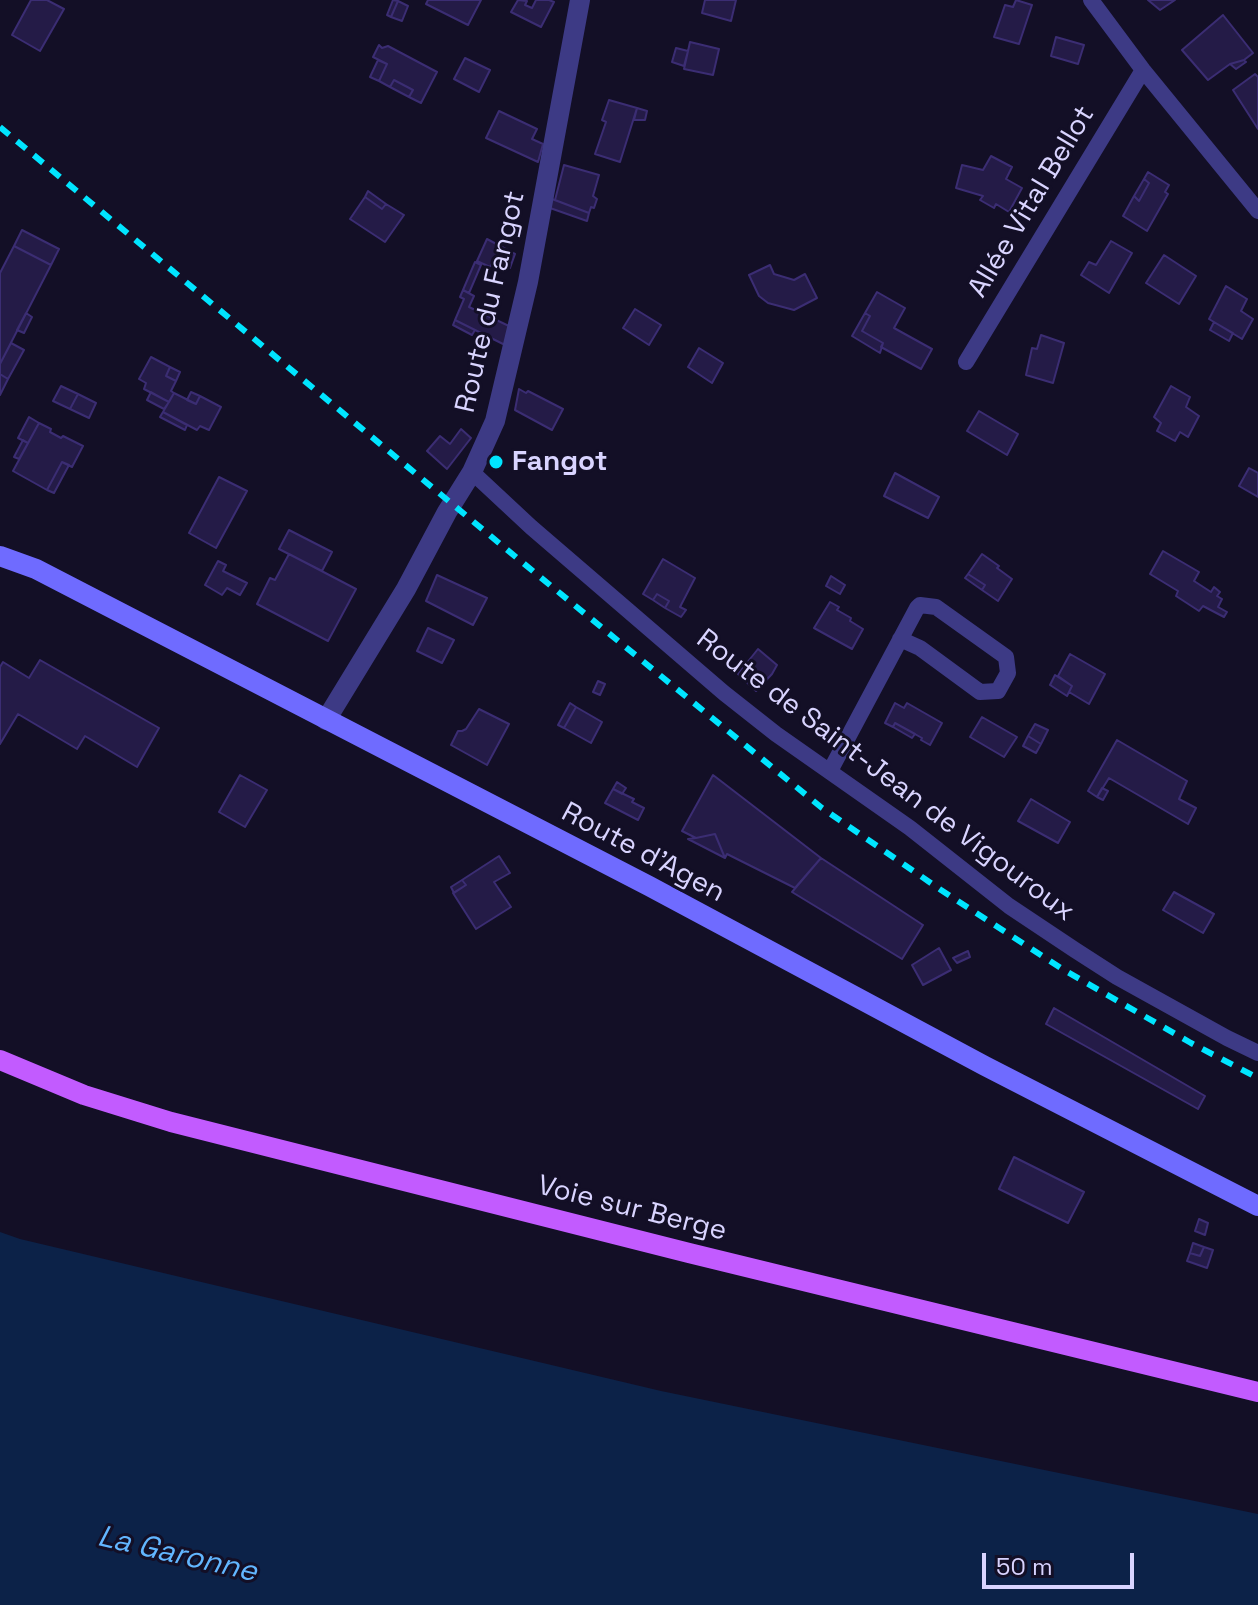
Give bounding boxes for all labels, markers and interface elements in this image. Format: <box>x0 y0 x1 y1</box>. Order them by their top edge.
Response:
street label: Allée Vital Bellot <box>962 100 1102 304</box>
street label: Route du Fangot <box>449 188 533 416</box>
place label: Fangot <box>512 445 607 479</box>
marker: Fangot <box>487 453 505 471</box>
street label: Route de Saint-Jean de Vigouroux <box>689 623 1081 929</box>
street label: Route d'Agen <box>556 796 730 910</box>
street label: Voie sur Berge <box>534 1169 730 1249</box>
water label: La Garonne <box>94 1519 260 1591</box>
scale bar <box>986 1537 1138 1587</box>
text: 50 m <box>996 1551 1053 1582</box>

